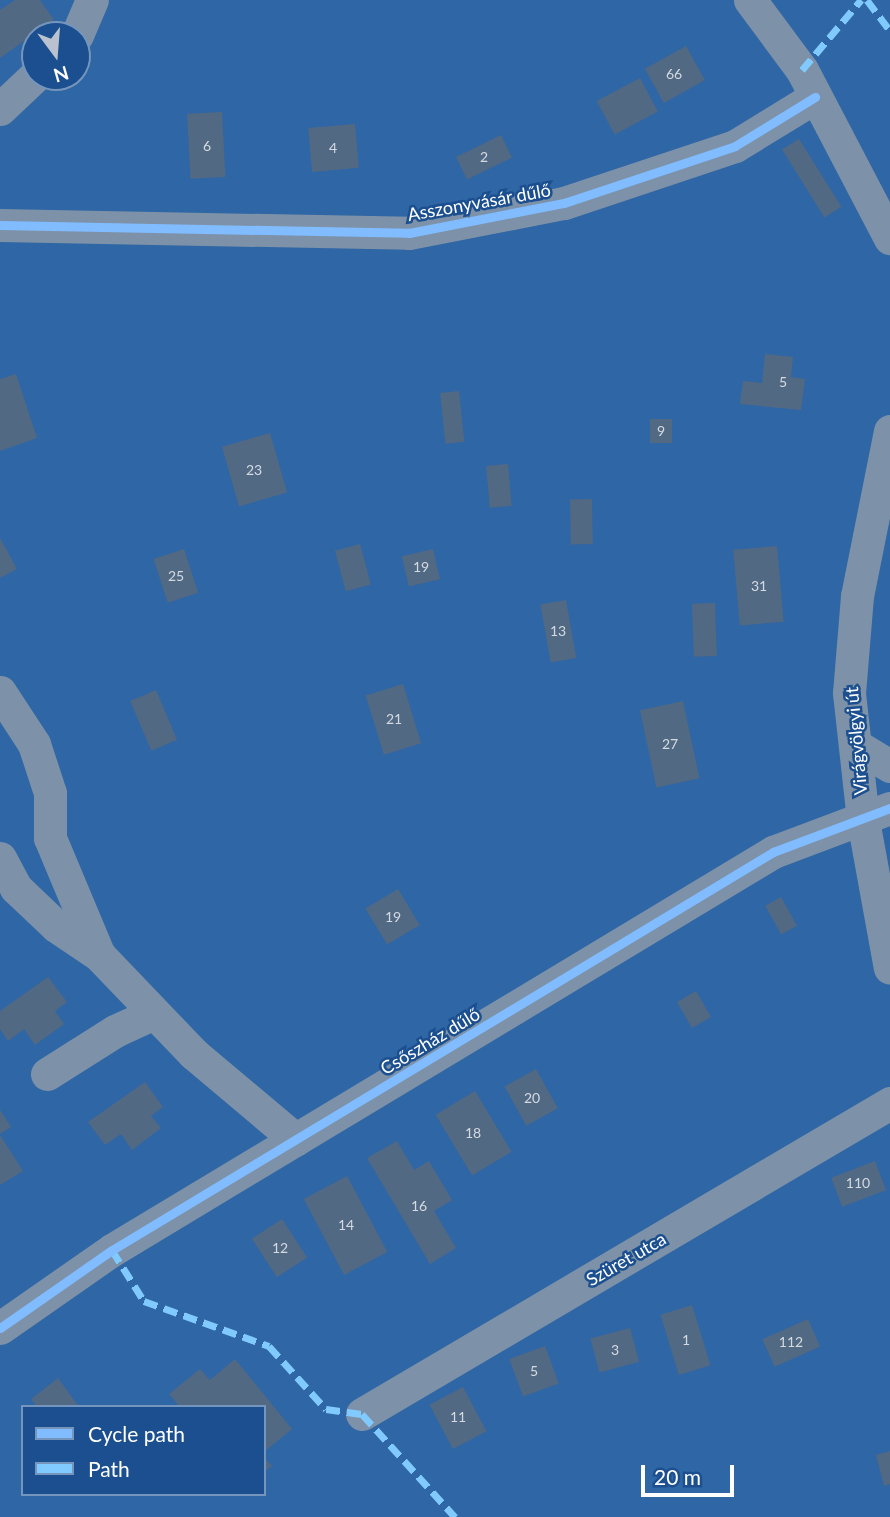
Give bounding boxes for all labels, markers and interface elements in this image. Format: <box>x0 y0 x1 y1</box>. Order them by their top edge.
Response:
north arrow <box>21 21 91 91</box>
text: N <box>51 62 72 88</box>
house number: 66 <box>666 66 682 82</box>
house number: 6 <box>203 138 211 154</box>
house number: 4 <box>329 140 337 156</box>
house number: 2 <box>480 149 488 165</box>
street label: Asszonyvásár dűlő <box>405 179 553 225</box>
house number: 5 <box>779 374 787 390</box>
house number: 9 <box>657 423 665 439</box>
house number: 23 <box>246 462 262 478</box>
house number: 19 <box>413 559 429 575</box>
house number: 25 <box>168 568 184 584</box>
house number: 31 <box>751 578 767 594</box>
house number: 13 <box>550 623 566 639</box>
street label: Virágvölgyi út <box>841 686 871 796</box>
house number: 21 <box>386 711 402 727</box>
house number: 27 <box>662 736 678 752</box>
house number: 19 <box>385 909 401 925</box>
street label: Csőszház dűlő <box>376 1003 484 1079</box>
house number: 20 <box>524 1090 540 1106</box>
house number: 18 <box>465 1125 481 1141</box>
house number: 110 <box>846 1175 870 1191</box>
house number: 16 <box>411 1198 427 1214</box>
house number: 14 <box>338 1217 354 1233</box>
street label: Szüret utca <box>582 1228 670 1290</box>
house number: 12 <box>272 1240 288 1256</box>
house number: 1 <box>682 1332 690 1348</box>
house number: 112 <box>779 1334 803 1350</box>
house number: 3 <box>611 1342 619 1358</box>
house number: 5 <box>530 1363 538 1379</box>
legend <box>21 1405 266 1496</box>
house number: 11 <box>450 1409 466 1425</box>
text: Cycle path <box>88 1421 185 1446</box>
scale bar <box>645 1450 738 1494</box>
text: Path <box>88 1456 130 1481</box>
text: 20 m <box>654 1464 701 1489</box>

